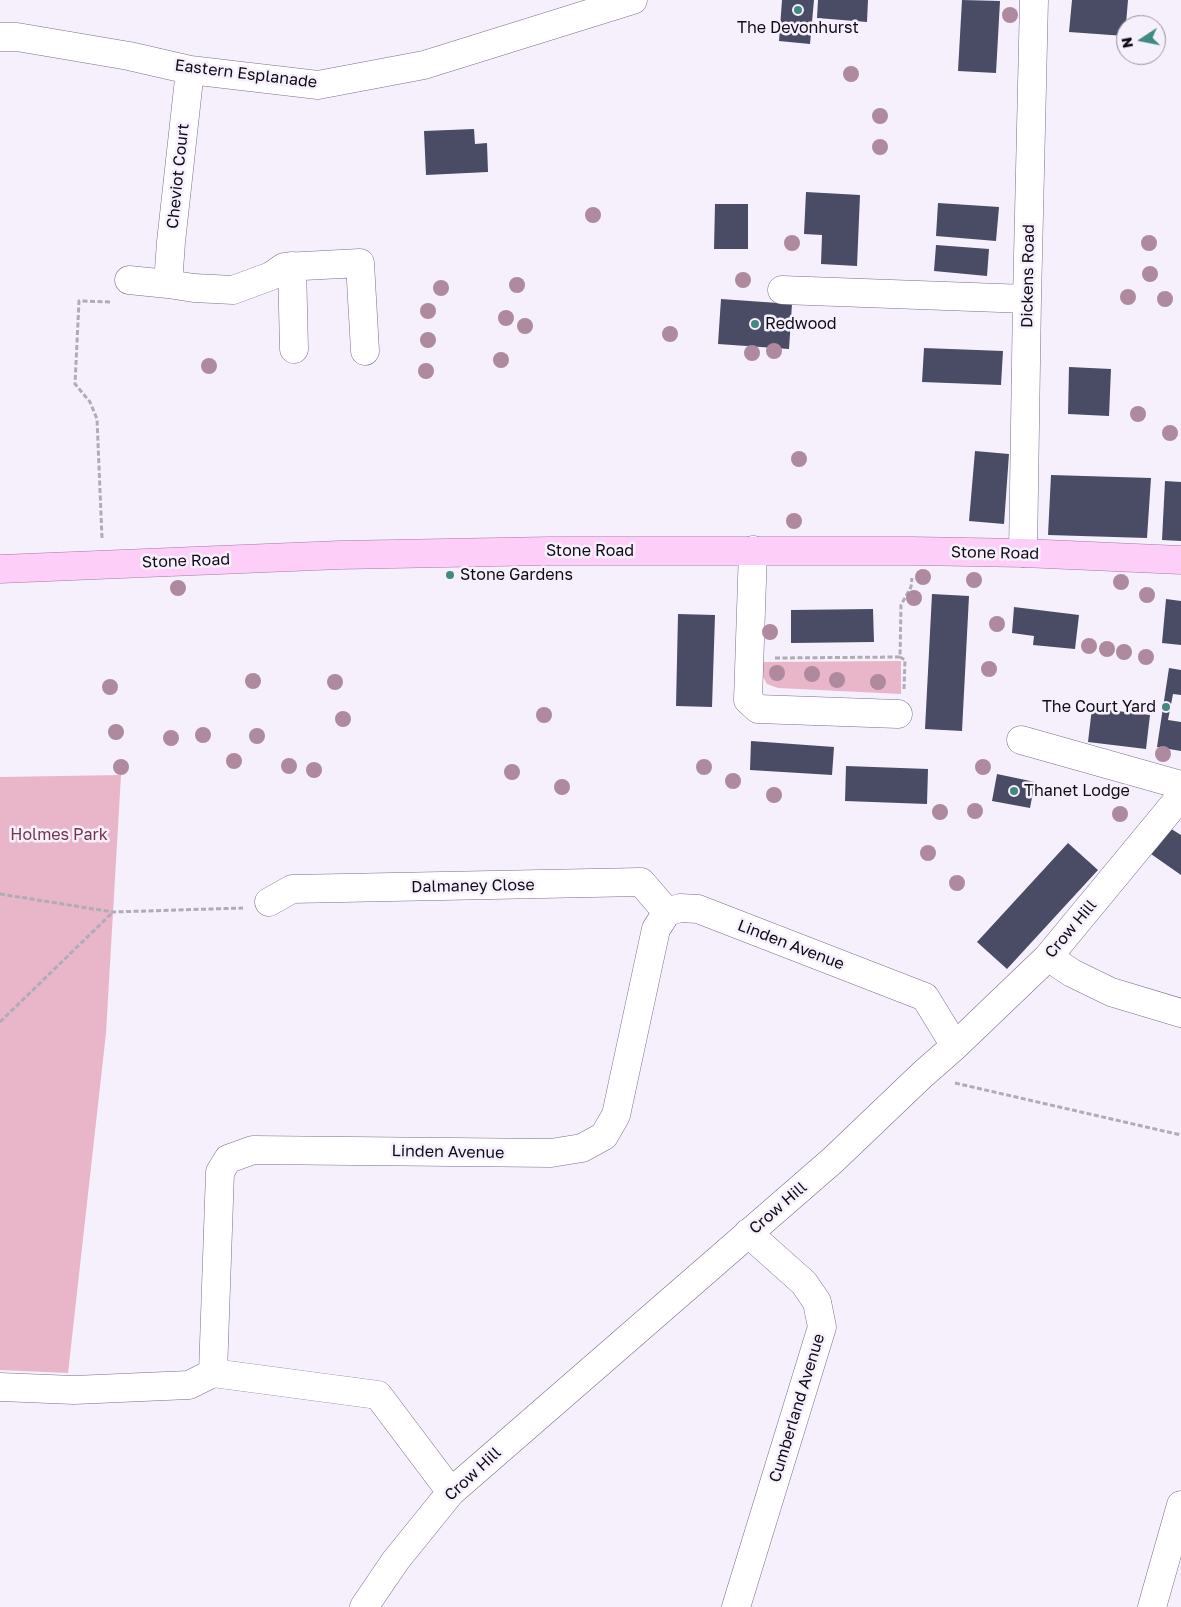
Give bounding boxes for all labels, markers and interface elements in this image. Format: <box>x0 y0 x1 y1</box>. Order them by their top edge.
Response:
marker: The Devonhurst <box>792 4 804 16</box>
north arrow <box>1116 15 1166 65</box>
place label: The Devonhurst <box>737 18 859 38</box>
text: N <box>1117 36 1136 50</box>
street label: Eastern Esplanade <box>174 56 318 92</box>
street label: Cheviot Court <box>163 122 193 230</box>
street label: Dickens Road <box>1017 224 1039 328</box>
place label: Redwood <box>765 314 837 334</box>
marker: Redwood <box>749 318 761 330</box>
street label: Stone Road <box>546 541 634 561</box>
street label: Stone Road <box>951 543 1039 563</box>
street label: Stone Road <box>142 550 230 572</box>
place label: Stone Gardens <box>460 565 573 585</box>
marker: Stone Gardens <box>444 569 456 581</box>
place label: The Court Yard <box>1042 697 1156 717</box>
marker: The Court Yard <box>1160 701 1172 713</box>
place label: Thanet Lodge <box>1024 781 1130 801</box>
marker: Thanet Lodge <box>1008 785 1020 797</box>
park label: Holmes Park <box>10 825 108 845</box>
street label: Dalmaney Close <box>411 875 535 897</box>
street label: Crow Hill <box>1041 896 1101 962</box>
street label: Linden Avenue <box>735 916 847 974</box>
street label: Linden Avenue <box>391 1141 505 1163</box>
street label: Crow Hill <box>745 1178 811 1238</box>
street label: Cumberland Avenue <box>765 1331 829 1485</box>
street label: Crow Hill <box>441 1443 505 1505</box>

